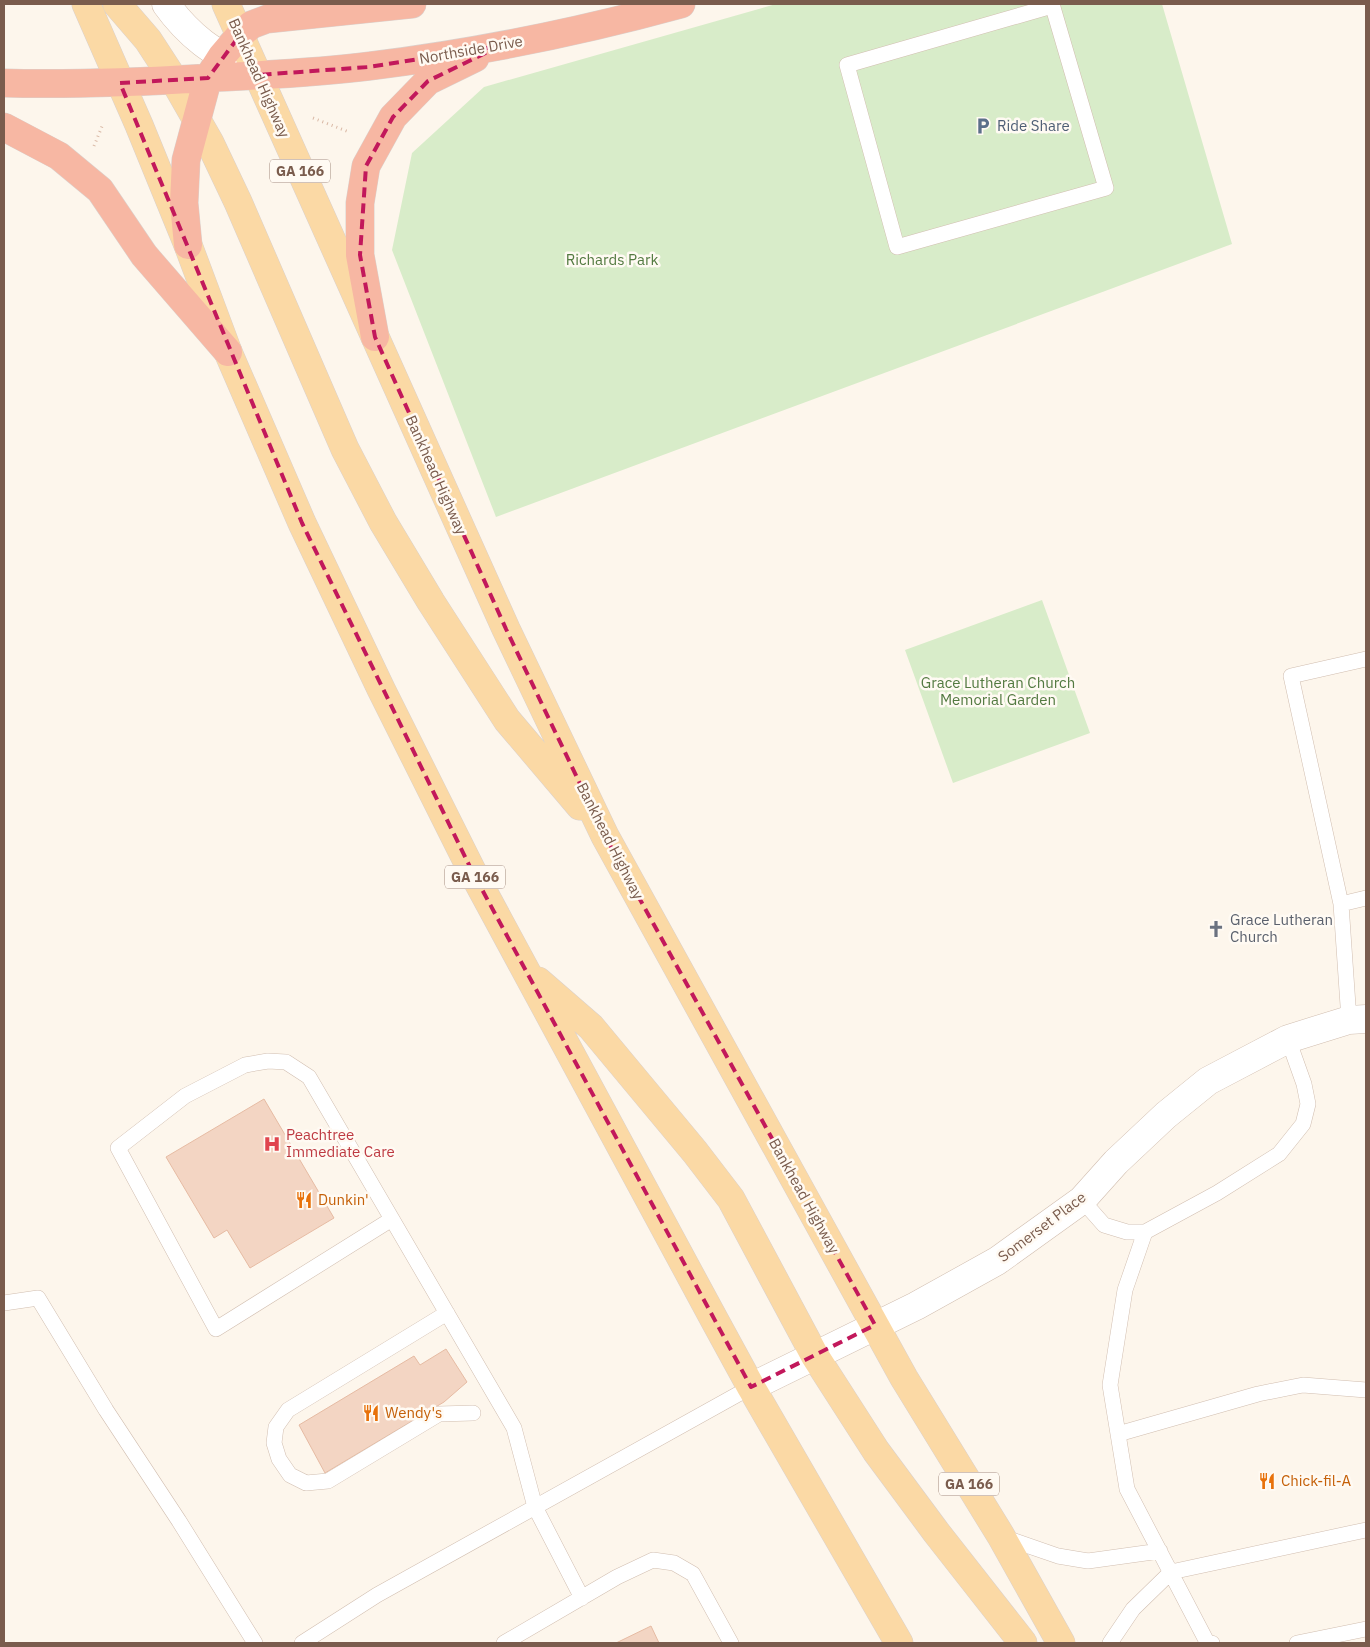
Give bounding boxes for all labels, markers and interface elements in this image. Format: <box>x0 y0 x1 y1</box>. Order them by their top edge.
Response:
street label: Bankhead Highway <box>225 15 295 141</box>
street label: Northside Drive <box>418 31 524 68</box>
parking icon: Ride Share <box>973 116 993 136</box>
place label: Ride Share <box>997 116 1070 135</box>
road number: GA 166 <box>270 160 330 182</box>
park label: Richards Park <box>566 250 658 269</box>
street label: Bankhead Highway <box>402 412 472 538</box>
park label: Grace Lutheran Church Memorial Garden <box>921 673 1075 709</box>
street label: Bankhead Highway <box>573 779 648 903</box>
road number: GA 166 <box>445 866 505 889</box>
place label: Grace Lutheran Church <box>1230 910 1333 946</box>
church icon: Grace Lutheran Church <box>1206 919 1226 939</box>
place label: Peachtree Immediate Care <box>286 1125 395 1161</box>
hospital icon: Peachtree Immediate Care <box>262 1134 282 1154</box>
street label: Bankhead Highway <box>765 1135 844 1257</box>
street label: Somerset Place <box>994 1187 1089 1266</box>
restaurant icon: Dunkin' <box>294 1190 314 1210</box>
place label: Dunkin' <box>318 1190 369 1209</box>
restaurant icon: Wendy's <box>361 1403 381 1423</box>
place label: Wendy's <box>385 1403 442 1422</box>
restaurant icon: Chick-fil-A <box>1257 1471 1277 1491</box>
place label: Chick-fil-A <box>1281 1471 1351 1490</box>
road number: GA 166 <box>939 1472 999 1496</box>

